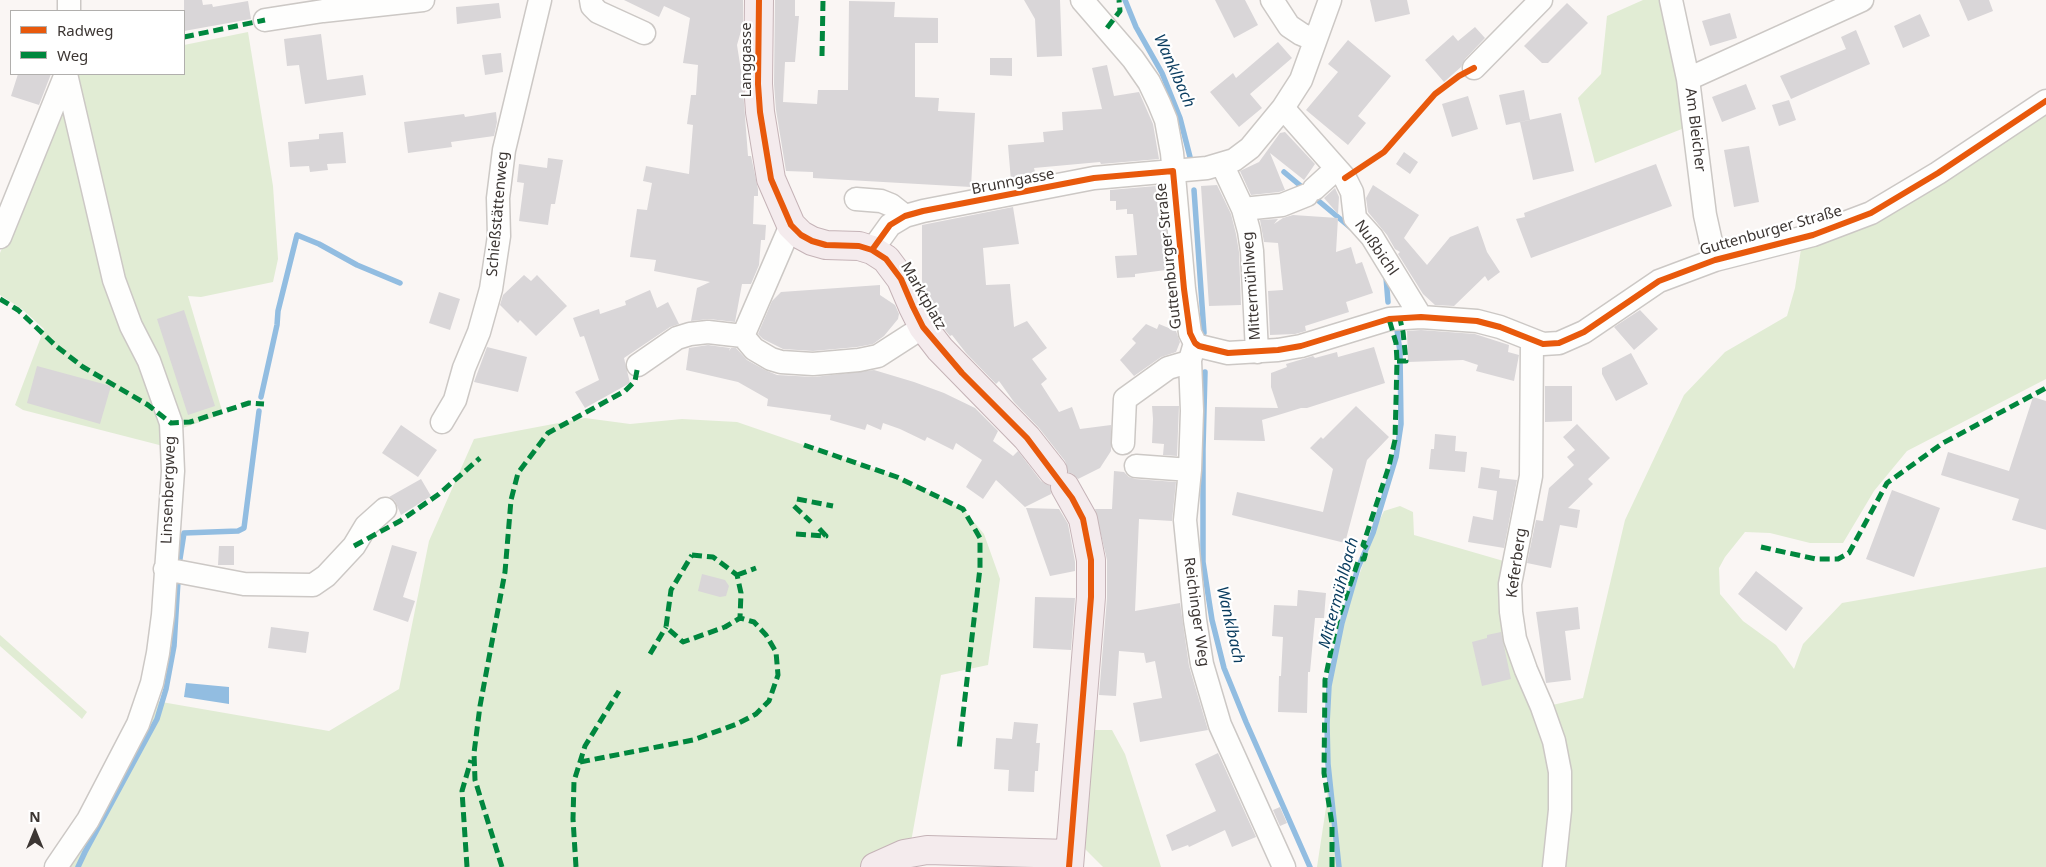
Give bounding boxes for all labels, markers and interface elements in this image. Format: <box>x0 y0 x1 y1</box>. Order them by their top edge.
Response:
legend <box>10 10 185 75</box>
text: Radweg <box>57 20 113 40</box>
street label: Langgasse <box>738 22 756 98</box>
water label: Wanklbach <box>1149 31 1199 111</box>
text: Weg <box>57 45 88 65</box>
street label: Am Bleicher <box>1681 87 1709 173</box>
street label: Schießstättenweg <box>484 151 512 277</box>
street label: Brunngasse <box>970 165 1056 199</box>
street label: Guttenburger Straße <box>1152 182 1186 330</box>
street label: Guttenburger Straße <box>1698 202 1844 260</box>
street label: Nußbichl <box>1350 217 1402 279</box>
street label: Mittermühlweg <box>1239 231 1265 341</box>
street label: Marktplatz <box>896 259 950 333</box>
street label: Linsenbergweg <box>158 436 180 544</box>
street label: Keferberg <box>1503 527 1531 599</box>
water label: Mittermühlbach <box>1315 535 1363 651</box>
street label: Reichinger Weg <box>1179 556 1213 668</box>
water label: Wanklbach <box>1212 585 1248 665</box>
north arrow <box>10 807 60 857</box>
text: N <box>29 807 41 826</box>

